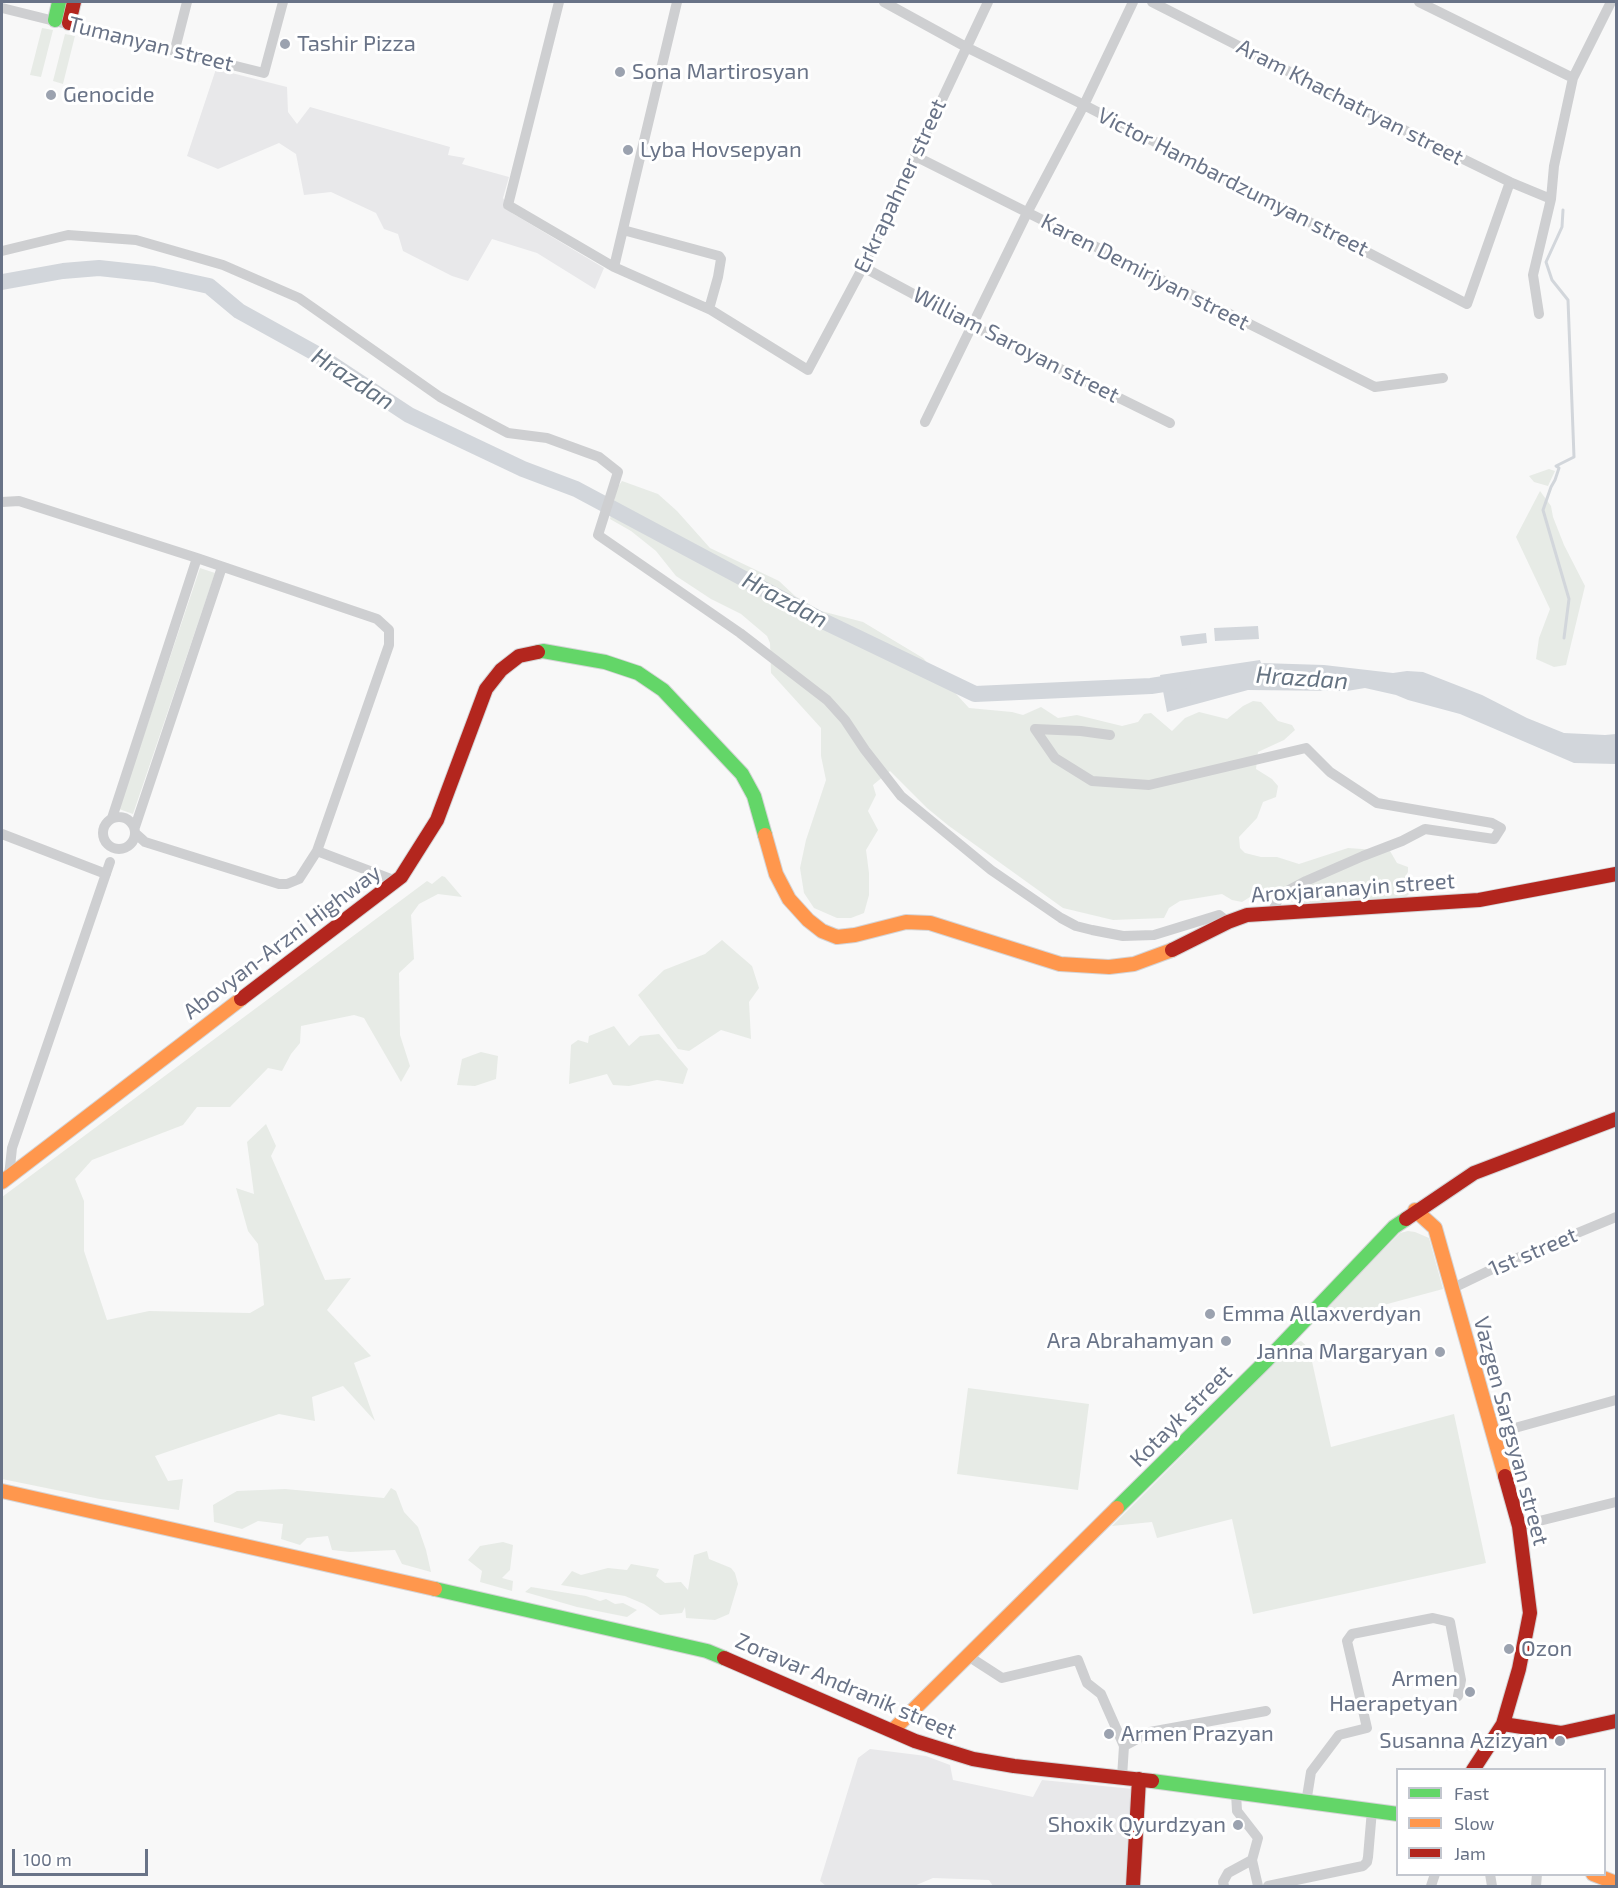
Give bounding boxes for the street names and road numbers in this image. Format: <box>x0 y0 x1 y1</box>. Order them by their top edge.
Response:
street label: Tumanyan street <box>66 11 236 77</box>
street label: Aram Khachatryan street <box>1232 33 1468 171</box>
street label: Erkrapahner street <box>848 95 952 277</box>
street label: Victor Hambardzumyan street <box>1093 102 1373 262</box>
street label: Karen Demirjyan street <box>1037 208 1253 336</box>
street label: William Saroyan street <box>909 282 1123 408</box>
street label: Abovyan-Arzni Highway <box>178 859 386 1025</box>
street label: Aroxjaranayin street <box>1250 868 1456 908</box>
street label: 1st street <box>1485 1222 1581 1282</box>
street label: Vazgen Sargsyan street <box>1468 1314 1554 1548</box>
street label: Kotayk street <box>1124 1359 1238 1473</box>
street label: Zoravar Andranik street <box>731 1627 961 1745</box>

